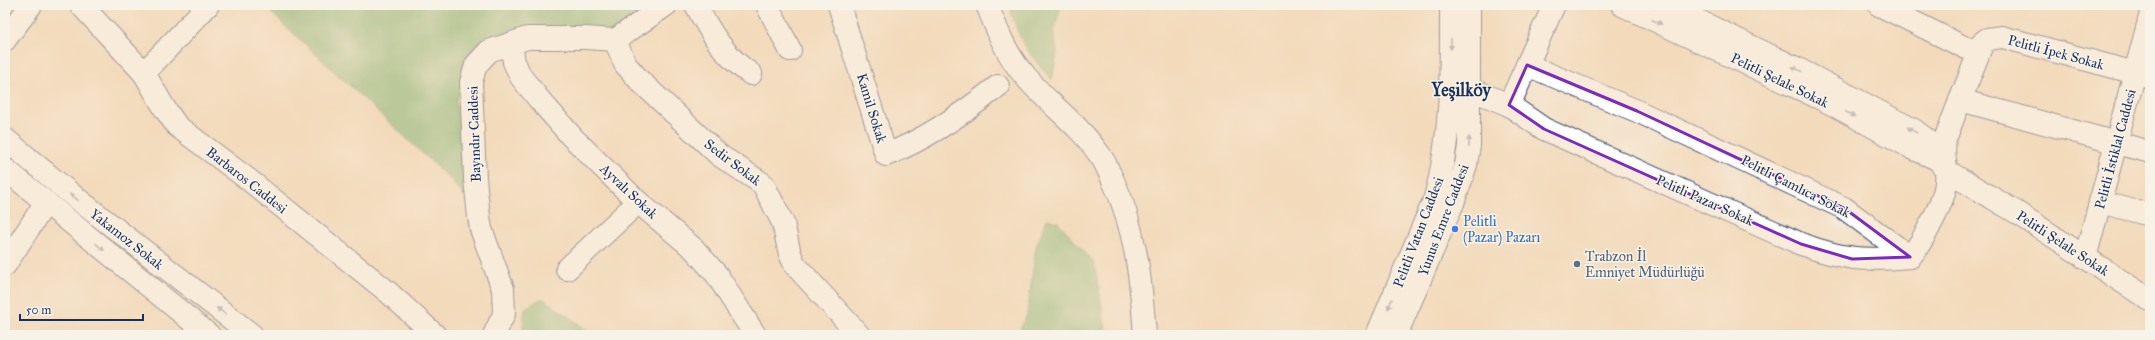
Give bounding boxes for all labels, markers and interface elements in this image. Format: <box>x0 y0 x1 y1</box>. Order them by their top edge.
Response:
one-way arrow <box>1652 19 1663 25</box>
street label: Pelitli İpek Sokak <box>2006 30 2107 74</box>
one-way arrow <box>1447 38 1454 50</box>
street label: Pelitli Şelale Sokak <box>1728 49 1832 112</box>
one-way arrow <box>1792 66 1803 72</box>
street label: Kamil Sokak <box>853 71 890 146</box>
district label: Yeşilköy <box>1430 79 1492 102</box>
street label: Bayındır Caddesi <box>464 85 485 182</box>
street label: Pelitli İstiklal Caddesi <box>2090 87 2140 211</box>
one-way arrow <box>1844 111 1856 118</box>
one-way arrow <box>1906 126 1918 133</box>
street label: Sedir Sokak <box>701 135 765 190</box>
one-way arrow <box>1465 136 1472 148</box>
street label: Barbaros Caddesi <box>203 144 291 217</box>
street label: Pelitli Çamlıca Sokak <box>1738 152 1854 222</box>
street label: Ayvalı Sokak <box>596 160 661 223</box>
street label: Yunus Emre Caddesi <box>1414 162 1473 279</box>
street label: Pelitli Pazar Sokak <box>1653 171 1757 230</box>
street label: Pelitli Vatan Caddesi <box>1390 174 1447 290</box>
one-way arrow <box>69 193 80 201</box>
street label: Yakamoz Sokak <box>86 205 167 274</box>
street label: Pelitli Şelale Sokak <box>2013 207 2113 280</box>
place label: Pelitli (Pazar) Pazarı <box>1463 213 1541 247</box>
marker: Pelitli (Pazar) Pazarı <box>1450 224 1460 234</box>
one-way arrow <box>95 243 106 251</box>
place label: Trabzon İl Emniyet Müdürlüğü <box>1585 247 1705 281</box>
marker: Trabzon İl Emniyet Müdürlüğü <box>1572 259 1582 269</box>
scale bar <box>20 296 143 322</box>
one-way arrow <box>1387 298 1393 309</box>
text: 50 m <box>26 303 51 317</box>
one-way arrow <box>215 307 226 316</box>

